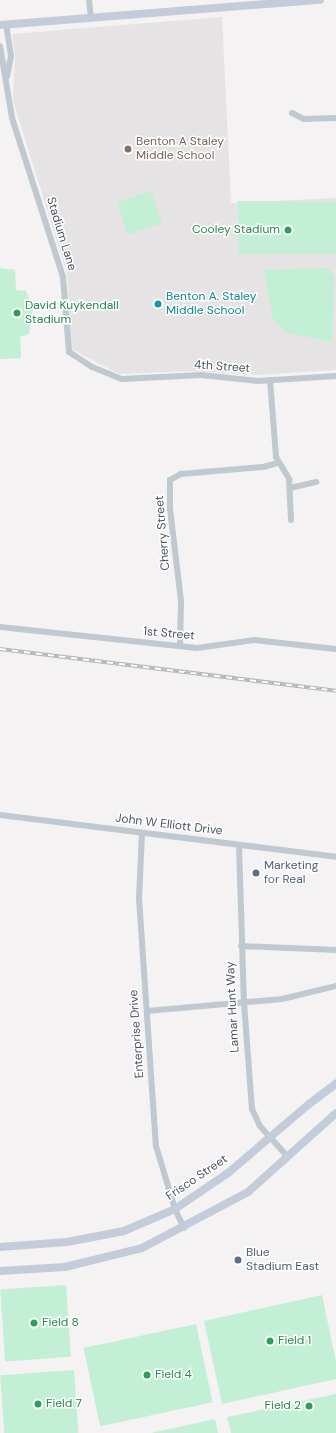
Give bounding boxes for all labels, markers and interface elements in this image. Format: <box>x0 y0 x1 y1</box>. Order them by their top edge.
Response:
place label: Benton A Staley Middle School <box>136 135 224 163</box>
marker: Benton A Staley Middle School <box>123 144 133 154</box>
street label: Stadium Lane <box>43 196 79 272</box>
place label: Cooley Stadium <box>192 223 280 237</box>
marker: Cooley Stadium <box>283 225 293 235</box>
place label: Benton A. Staley Middle School <box>166 290 256 318</box>
place label: David Kuykendall Stadium <box>25 299 119 327</box>
marker: Benton A. Staley Middle School <box>153 299 163 309</box>
marker: David Kuykendall Stadium <box>12 308 22 318</box>
street label: 4th Street <box>194 358 250 376</box>
street label: Cherry Street <box>153 495 173 571</box>
street label: 1st Street <box>143 625 195 643</box>
street label: John W Elliott Drive <box>115 811 223 839</box>
place label: Marketing for Real <box>264 859 318 887</box>
marker: Marketing for Real <box>251 868 261 878</box>
street label: Lamar Hunt Way <box>223 961 243 1053</box>
street label: Enterprise Drive <box>127 989 147 1079</box>
street label: Frisco Street <box>164 1152 230 1204</box>
place label: Blue Stadium East <box>246 1246 319 1274</box>
marker: Blue Stadium East <box>233 1255 243 1265</box>
place label: Field 8 <box>42 1316 79 1330</box>
marker: Field 8 <box>29 1318 39 1328</box>
place label: Field 1 <box>278 1334 311 1348</box>
marker: Field 1 <box>265 1336 275 1346</box>
place label: Field 4 <box>155 1368 192 1382</box>
marker: Field 4 <box>142 1370 152 1380</box>
place label: Field 7 <box>46 1397 82 1411</box>
marker: Field 7 <box>33 1399 43 1409</box>
place label: Field 2 <box>265 1399 301 1413</box>
marker: Field 2 <box>304 1401 314 1411</box>

